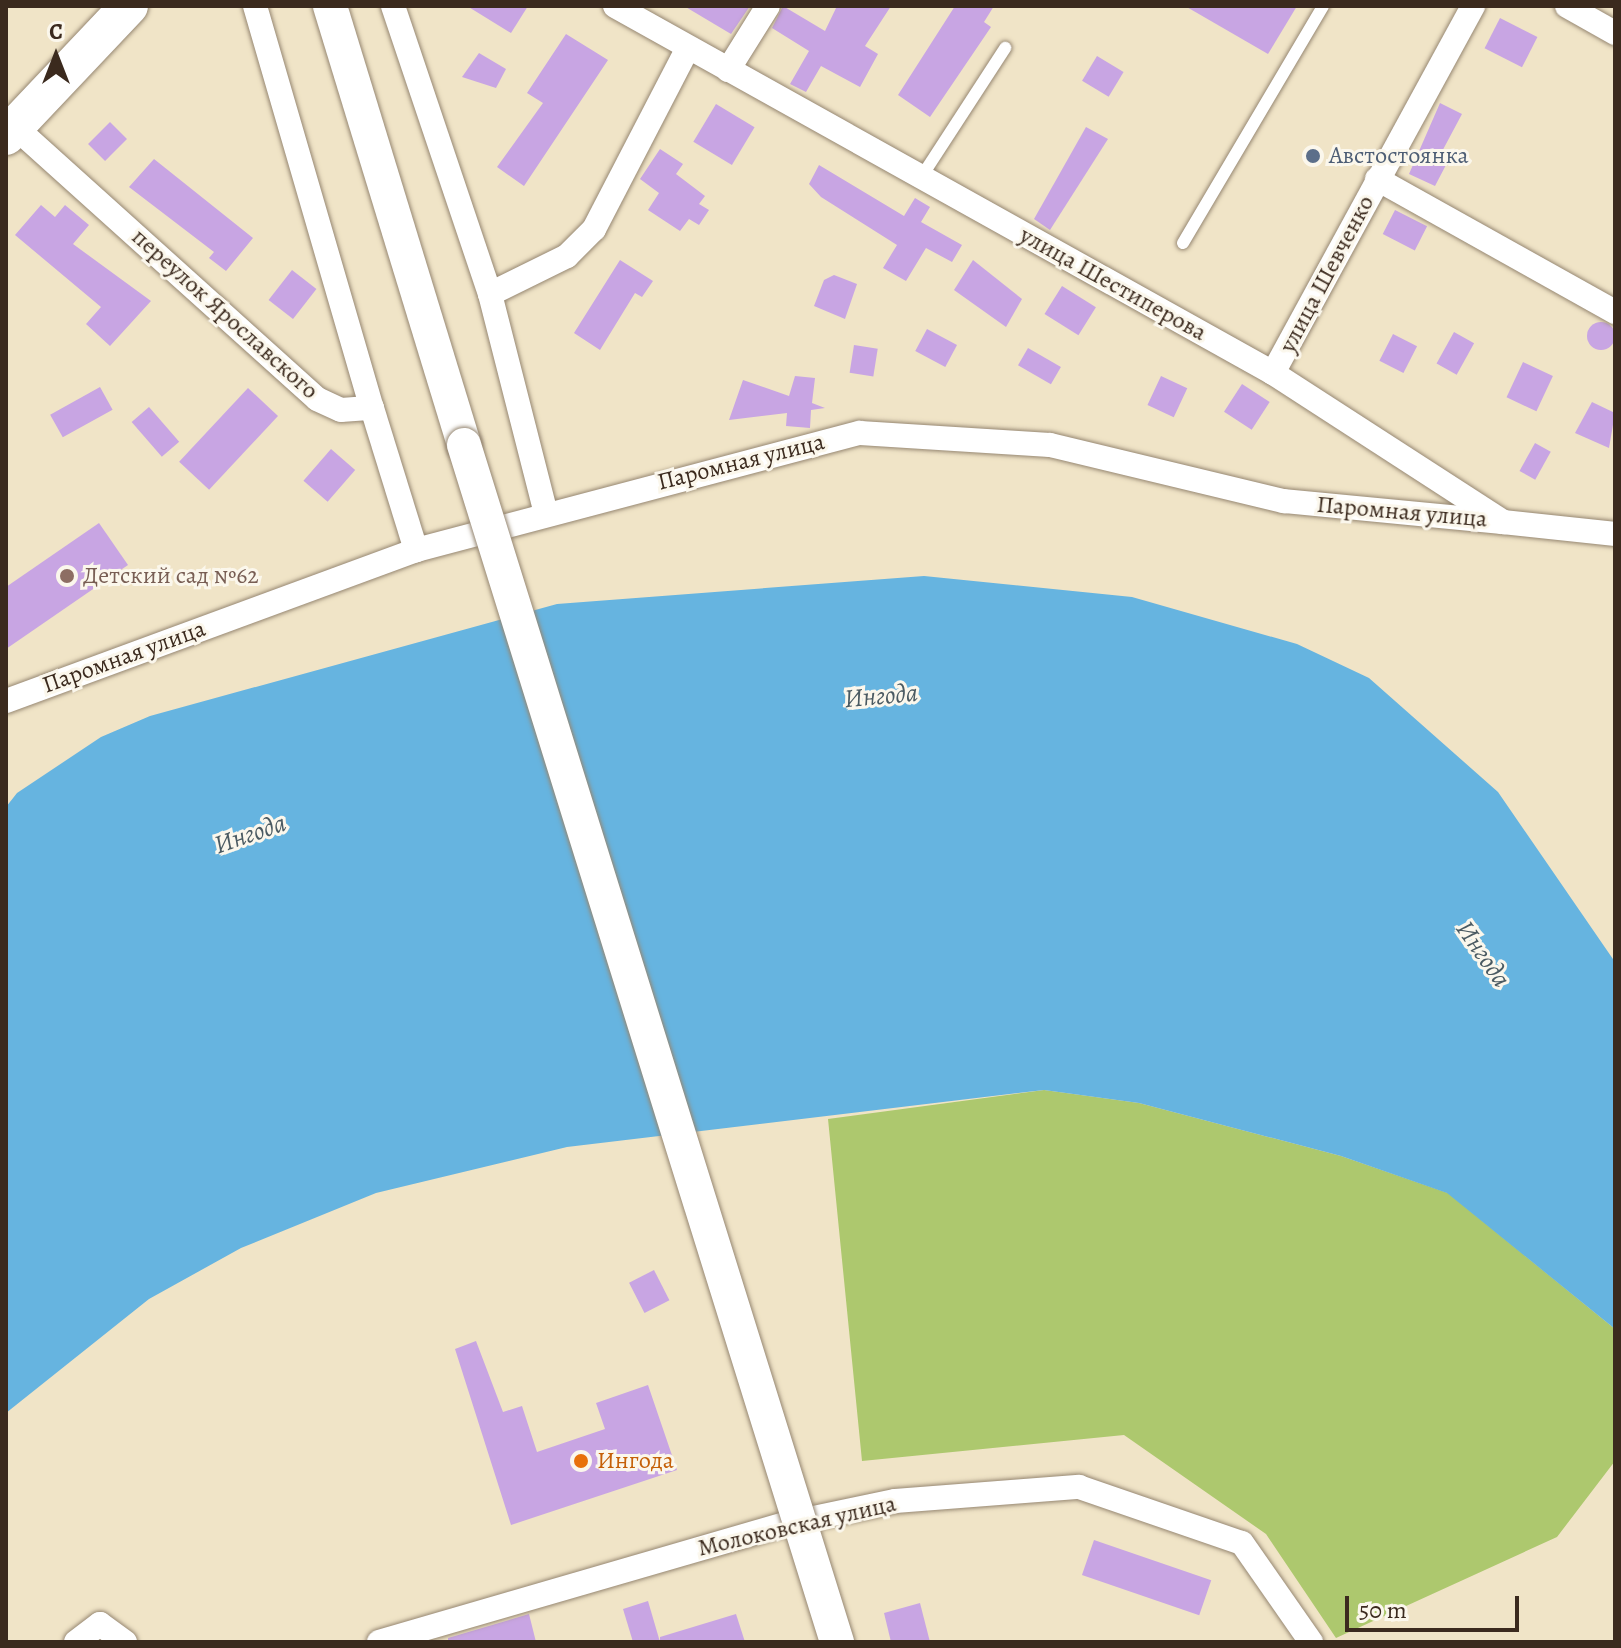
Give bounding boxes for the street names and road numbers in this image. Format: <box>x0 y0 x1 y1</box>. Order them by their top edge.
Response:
street label: улица Шевченко <box>1273 190 1381 358</box>
street label: улица Шестиперова <box>1015 221 1211 347</box>
street label: переулок Ярославского <box>126 223 324 405</box>
street label: Паромная улица <box>654 427 828 497</box>
street label: Паромная улица <box>1316 490 1488 534</box>
street label: Паромная улица <box>39 614 209 700</box>
street label: Молоковская улица <box>695 1489 899 1563</box>

